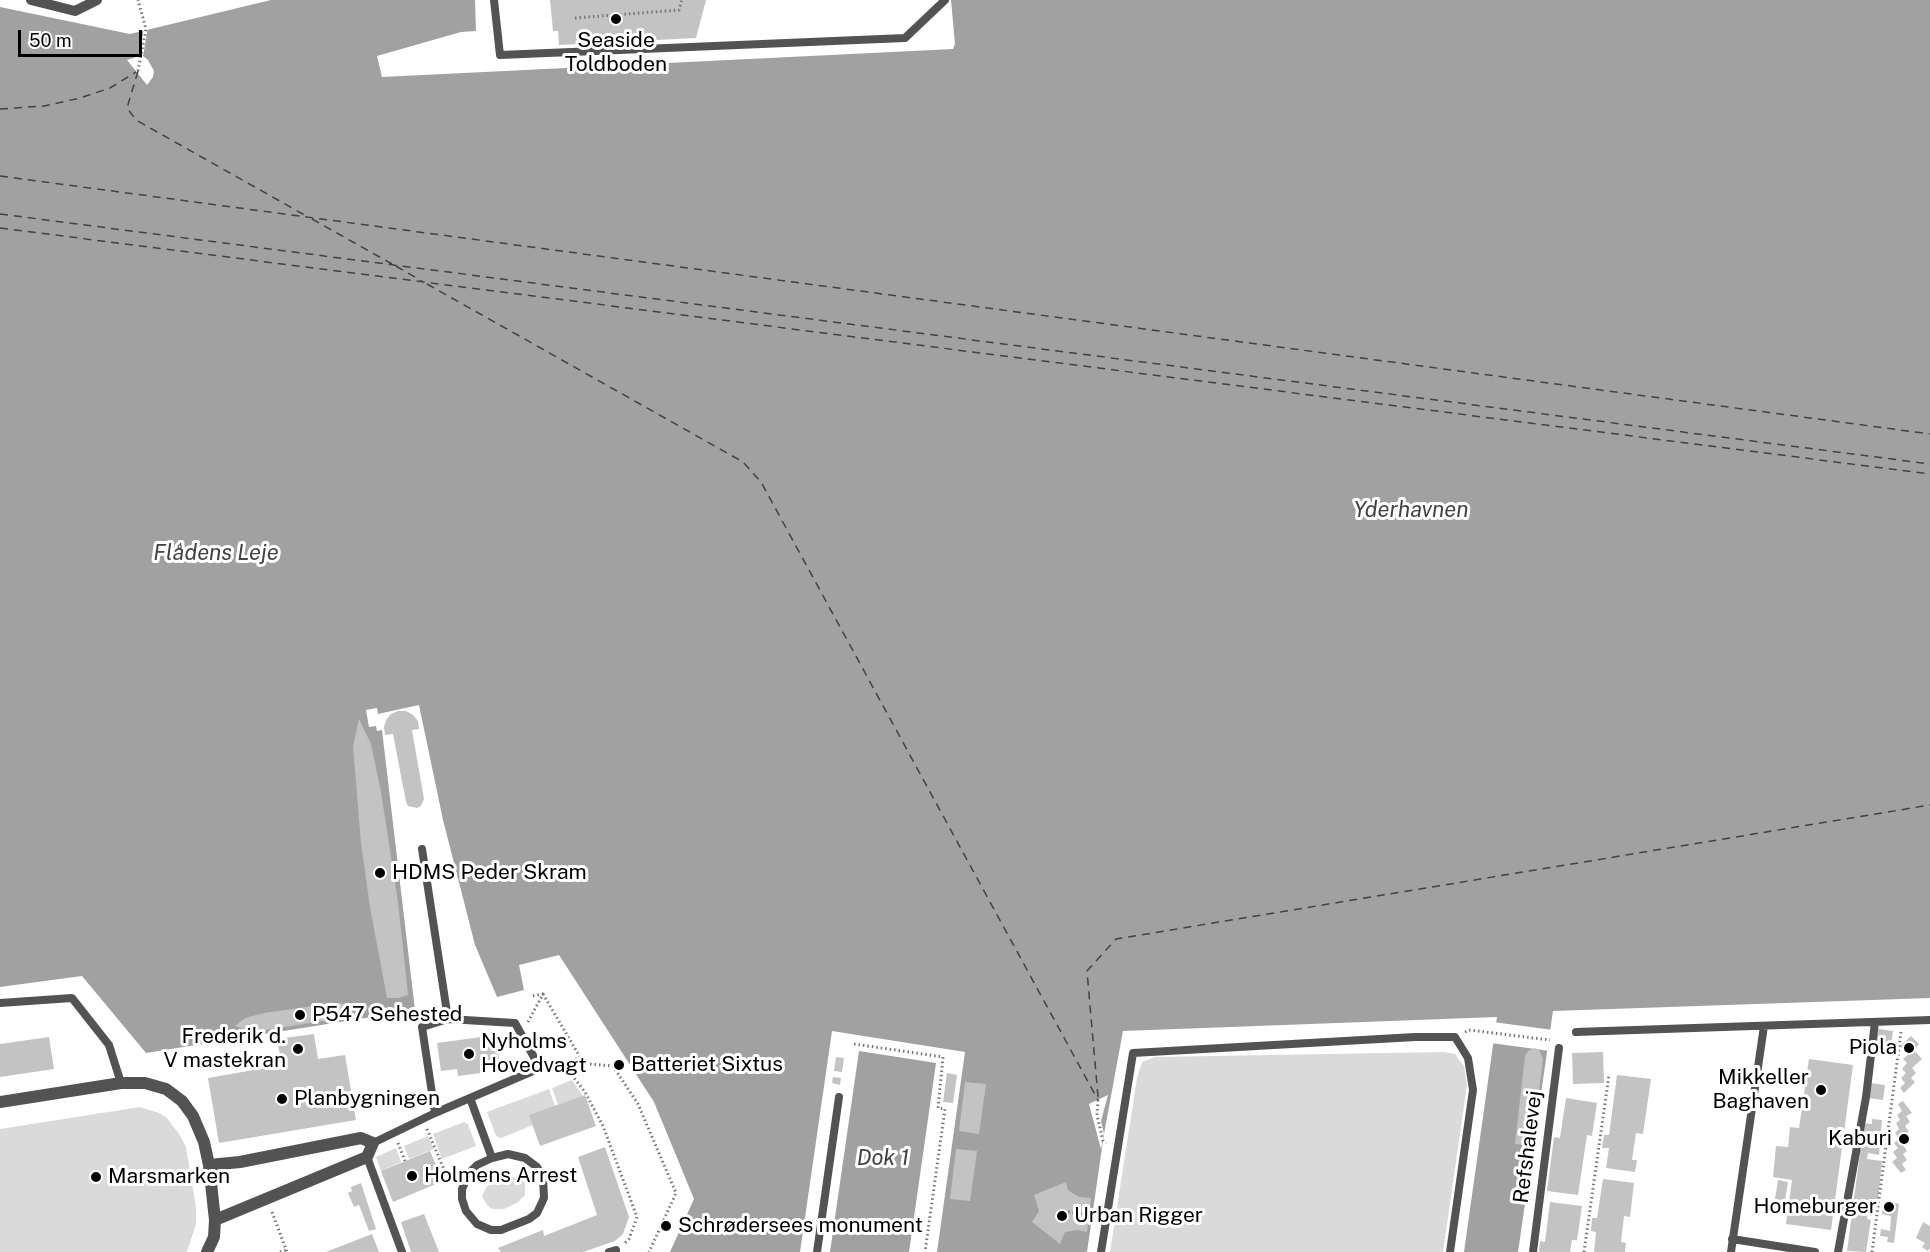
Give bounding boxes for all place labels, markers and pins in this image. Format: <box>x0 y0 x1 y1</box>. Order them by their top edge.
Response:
marker: Seaside Toldboden <box>609 12 623 26</box>
place label: Seaside Toldboden <box>565 28 667 78</box>
place label: HDMS Peder Skram <box>392 860 587 886</box>
marker: HDMS Peder Skram <box>373 866 387 880</box>
place label: P547 Sehested <box>312 1002 462 1028</box>
marker: P547 Sehested <box>293 1008 307 1022</box>
place label: Frederik d. V mastekran <box>164 1024 286 1074</box>
place label: Nyholms Hovedvagt <box>481 1029 587 1079</box>
place label: Piola <box>1849 1035 1897 1061</box>
marker: Piola <box>1902 1041 1916 1055</box>
marker: Frederik d. V mastekran <box>291 1042 305 1056</box>
marker: Nyholms Hovedvagt <box>462 1047 476 1061</box>
place label: Batteriet Sixtus <box>631 1052 783 1078</box>
marker: Batteriet Sixtus <box>612 1058 626 1072</box>
place label: Mikkeller Baghaven <box>1713 1065 1809 1115</box>
marker: Mikkeller Baghaven <box>1814 1083 1828 1097</box>
place label: Planbygningen <box>294 1086 440 1112</box>
marker: Planbygningen <box>275 1092 289 1106</box>
place label: Kaburi <box>1828 1126 1892 1152</box>
marker: Kaburi <box>1897 1132 1911 1146</box>
place label: Holmens Arrest <box>424 1163 577 1189</box>
place label: Marsmarken <box>108 1164 230 1190</box>
marker: Holmens Arrest <box>405 1169 419 1183</box>
marker: Marsmarken <box>89 1170 103 1184</box>
place label: Homeburger <box>1754 1194 1877 1220</box>
marker: Homeburger <box>1882 1200 1896 1214</box>
place label: Urban Rigger <box>1074 1203 1203 1229</box>
marker: Urban Rigger <box>1055 1209 1069 1223</box>
place label: Schrødersees monument <box>678 1213 923 1239</box>
marker: Schrødersees monument <box>659 1219 673 1233</box>

